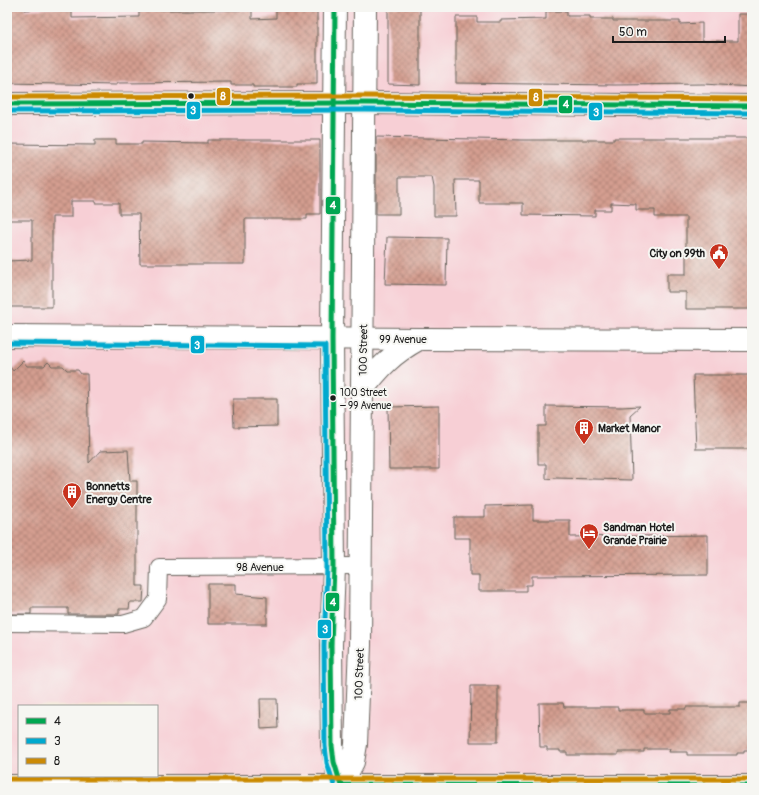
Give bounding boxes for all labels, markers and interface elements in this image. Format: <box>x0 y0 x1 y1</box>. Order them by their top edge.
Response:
scale bar <box>613 18 725 44</box>
text: 50 m <box>619 25 647 40</box>
line badge: 8 <box>216 87 231 106</box>
line badge: 8 <box>528 88 543 107</box>
text: 8 <box>220 90 226 103</box>
unlabelled marker <box>186 91 196 101</box>
text: 8 <box>533 91 539 104</box>
line badge: 4 <box>558 95 573 114</box>
text: 4 <box>562 98 570 111</box>
line badge: 3 <box>186 101 201 120</box>
line badge: 3 <box>588 102 603 121</box>
text: 3 <box>190 104 196 117</box>
text: 3 <box>593 106 599 119</box>
line badge: 4 <box>325 196 341 215</box>
text: 4 <box>329 199 337 212</box>
public building icon: City on 99th <box>708 242 730 270</box>
place label: City on 99th <box>649 247 705 260</box>
street label: 100 Street <box>357 324 370 376</box>
street label: 99 Avenue <box>379 333 427 346</box>
line badge: 3 <box>190 335 205 354</box>
text: 3 <box>194 339 200 352</box>
place label: 100 Street – 99 Avenue <box>339 387 391 412</box>
marker: 100 Street – 99 Avenue <box>328 393 338 403</box>
building icon: Market Manor <box>573 417 595 445</box>
place label: Market Manor <box>598 422 662 435</box>
place label: Bonnetts Energy Centre <box>86 480 152 506</box>
building icon: Bonnetts Energy Centre <box>61 481 83 509</box>
place label: Sandman Hotel Grande Prairie <box>603 521 675 547</box>
hotel icon: Sandman Hotel Grande Prairie <box>578 522 600 550</box>
street label: 98 Avenue <box>236 561 284 574</box>
line badge: 4 <box>325 592 340 612</box>
text: 4 <box>329 596 337 609</box>
line badge: 3 <box>317 619 332 639</box>
text: 3 <box>322 623 328 636</box>
street label: 100 Street <box>352 647 367 700</box>
legend <box>18 705 158 777</box>
text: 4 <box>54 714 61 729</box>
text: 3 <box>54 734 61 749</box>
text: 8 <box>54 754 60 769</box>

